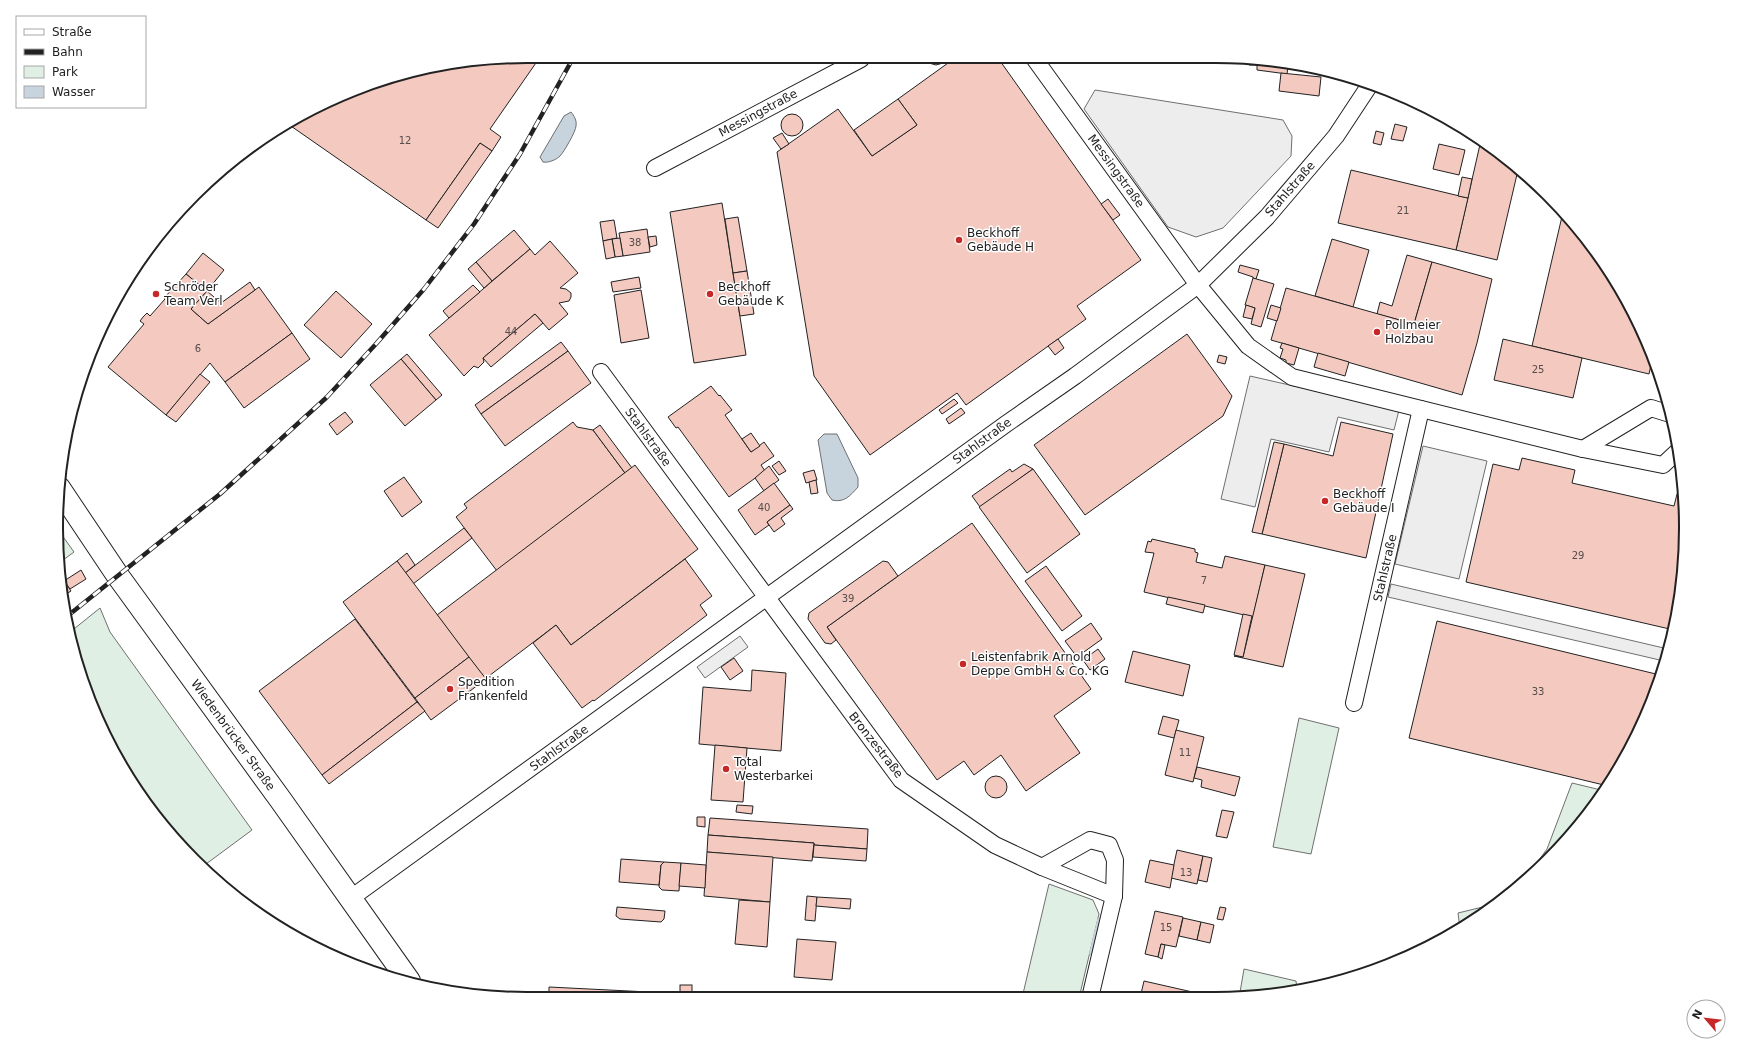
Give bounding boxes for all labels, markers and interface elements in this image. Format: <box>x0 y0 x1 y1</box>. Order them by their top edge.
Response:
legend <box>16 16 146 108</box>
text: Straße <box>52 25 92 39</box>
text: Bahn <box>52 45 83 59</box>
text: Park <box>52 65 78 79</box>
text: Wasser <box>52 85 95 99</box>
street label: Messingstraße <box>716 86 800 140</box>
street label: Messingstraße <box>1085 132 1147 210</box>
house number: 12 <box>399 135 411 146</box>
street label: Stahlstraße <box>1262 158 1318 220</box>
house number: 21 <box>1397 205 1409 216</box>
place label: Beckhoff Gebäude H <box>967 226 1034 254</box>
marker: Beckhoff Gebäude H <box>954 235 964 245</box>
house number: 38 <box>629 237 641 248</box>
place label: Schröder Team Verl <box>163 280 222 308</box>
place label: Beckhoff Gebäude K <box>718 280 785 308</box>
marker: Schröder Team Verl <box>151 289 161 299</box>
marker: Beckhoff Gebäude K <box>705 289 715 299</box>
place label: Pollmeier Holzbau <box>1385 318 1441 346</box>
house number: 44 <box>505 326 517 337</box>
marker: Pollmeier Holzbau <box>1372 327 1382 337</box>
house number: 6 <box>195 343 201 354</box>
house number: 25 <box>1532 364 1544 375</box>
street label: Stahlstraße <box>622 405 674 469</box>
street label: Stahlstraße <box>950 415 1014 467</box>
place label: Beckhoff Gebäude I <box>1333 487 1395 515</box>
marker: Beckhoff Gebäude I <box>1320 496 1330 506</box>
house number: 40 <box>758 502 770 513</box>
street label: Stahlstraße <box>1370 533 1400 603</box>
house number: 29 <box>1572 550 1584 561</box>
house number: 7 <box>1201 575 1207 586</box>
house number: 39 <box>842 593 854 604</box>
place label: Leistenfabrik Arnold Deppe GmbH & Co. KG <box>971 650 1109 678</box>
marker: Leistenfabrik Arnold Deppe GmbH & Co. KG <box>958 659 968 669</box>
place label: Spedition Frankenfeld <box>458 675 528 703</box>
street label: Wiedenbrücker Straße <box>188 677 278 793</box>
marker: Spedition Frankenfeld <box>445 684 455 694</box>
house number: 33 <box>1532 686 1544 697</box>
street label: Bronzestraße <box>846 709 906 781</box>
street label: Stahlstraße <box>527 722 591 774</box>
house number: 11 <box>1179 747 1191 758</box>
place label: Total Westerbarkei <box>733 755 813 783</box>
marker: Total Westerbarkei <box>721 764 731 774</box>
house number: 13 <box>1180 867 1192 878</box>
house number: 15 <box>1160 922 1172 933</box>
north arrow <box>1686 999 1726 1039</box>
text: N <box>1690 1007 1706 1022</box>

